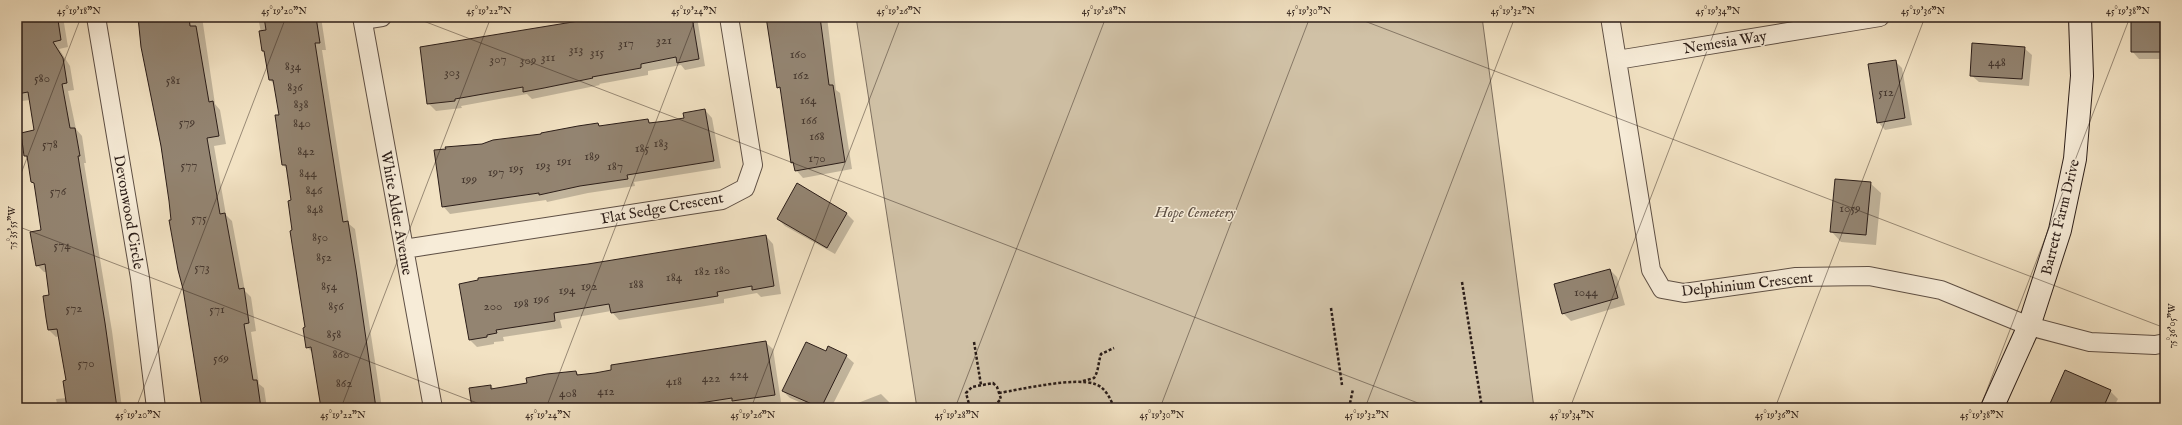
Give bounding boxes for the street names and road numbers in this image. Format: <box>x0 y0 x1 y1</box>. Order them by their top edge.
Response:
street label: Nemesia Way <box>1682 26 1769 58</box>
street label: White Alder Avenue <box>376 149 417 277</box>
street label: Devonwood Circle <box>109 153 148 271</box>
street label: Barrett Farm Drive <box>2037 157 2084 277</box>
street label: Flat Sedge Crescent <box>599 188 725 229</box>
street label: Delphinium Crescent <box>1680 268 1814 301</box>

